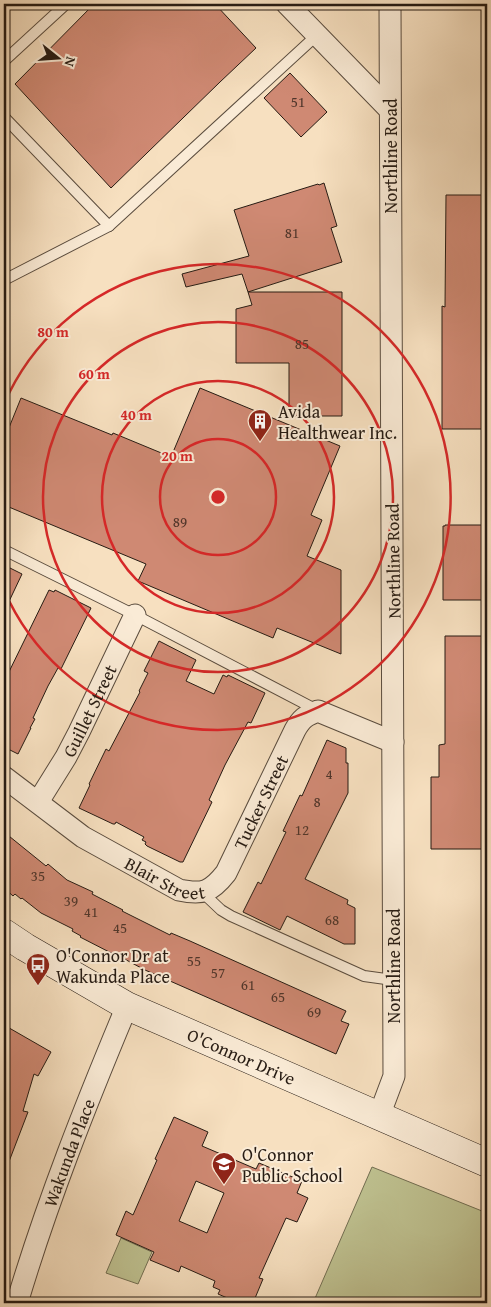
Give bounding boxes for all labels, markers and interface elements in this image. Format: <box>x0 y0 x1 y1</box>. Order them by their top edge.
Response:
north arrow <box>32 32 82 82</box>
text: N <box>59 54 81 70</box>
house number: 51 <box>291 91 305 112</box>
street label: Northline Road <box>377 98 404 214</box>
house number: 81 <box>285 222 299 243</box>
text: 80 m <box>37 321 69 342</box>
house number: 85 <box>295 333 309 354</box>
text: 60 m <box>78 363 110 384</box>
place label: Avida Healthwear Inc. <box>278 398 397 446</box>
text: 40 m <box>120 404 152 425</box>
building icon: Avida Healthwear Inc. <box>247 408 273 442</box>
text: 20 m <box>161 445 193 466</box>
centre of rings <box>209 488 227 506</box>
street label: Northline Road <box>378 503 408 619</box>
house number: 89 <box>173 511 187 532</box>
street label: Guillet Street <box>55 659 123 761</box>
street label: Tucker Street <box>226 750 295 854</box>
house number: 4 <box>325 763 333 784</box>
house number: 8 <box>313 791 321 812</box>
house number: 12 <box>295 819 309 840</box>
street label: Blair Street <box>120 849 208 906</box>
house number: 35 <box>31 865 45 886</box>
house number: 39 <box>64 890 78 911</box>
house number: 41 <box>84 901 98 922</box>
street label: Northline Road <box>380 908 407 1024</box>
house number: 68 <box>325 909 339 930</box>
house number: 45 <box>113 917 127 938</box>
place label: O'Connor Dr at Wakunda Place <box>56 942 170 990</box>
house number: 55 <box>187 950 201 971</box>
bus stop icon: O'Connor Dr at Wakunda Place <box>25 952 51 986</box>
house number: 57 <box>211 962 225 983</box>
house number: 61 <box>241 974 255 995</box>
house number: 65 <box>271 986 285 1007</box>
house number: 69 <box>307 1001 321 1022</box>
street label: O'Connor Drive <box>183 1020 300 1091</box>
street label: Wakunda Place <box>36 1094 101 1211</box>
place label: O'Connor Public School <box>242 1141 343 1189</box>
school or university icon: O'Connor Public School <box>211 1151 237 1185</box>

